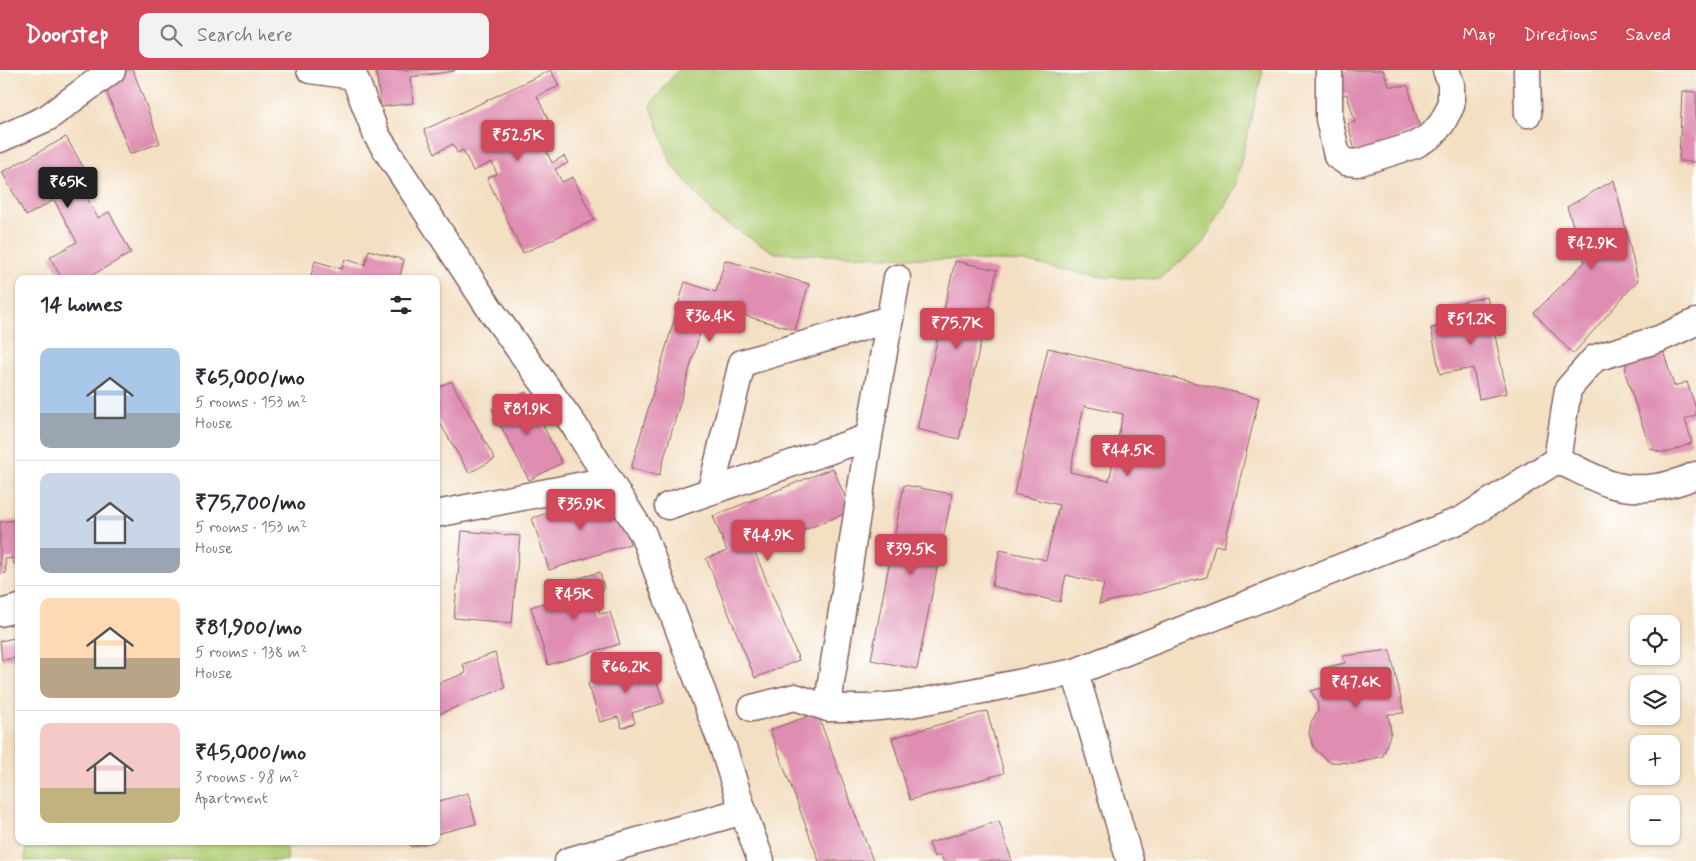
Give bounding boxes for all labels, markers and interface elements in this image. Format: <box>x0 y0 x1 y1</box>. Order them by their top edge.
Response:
search box <box>139 13 489 58</box>
text: Doorstep <box>25 20 109 51</box>
icon: search <box>157 21 185 49</box>
text: Search here <box>197 23 293 48</box>
text: Map <box>1463 23 1496 47</box>
text: Directions <box>1524 23 1598 47</box>
text: Saved <box>1626 23 1671 47</box>
pin: ₹52.5K <box>477 119 559 162</box>
text: ₹52.5K <box>492 125 544 146</box>
pin: ₹65K <box>38 166 98 209</box>
text: ₹65K <box>49 172 87 193</box>
pin: ₹42.9K <box>1551 228 1633 270</box>
text: ₹42.9K <box>1567 233 1617 254</box>
text: 14 homes <box>40 291 123 319</box>
icon: filters <box>387 291 415 319</box>
pin: ₹36.4K <box>669 300 751 343</box>
pin: ₹51.2K <box>1430 304 1512 346</box>
text: ₹36.4K <box>685 306 735 327</box>
pin: ₹75.7K <box>916 308 998 350</box>
text: ₹51.2K <box>1447 309 1495 330</box>
text: ₹75.7K <box>931 313 983 334</box>
text: ₹65,000/mo <box>195 364 305 392</box>
icon: home <box>80 368 140 428</box>
text: 5 rooms · 153 m² <box>195 392 307 413</box>
pin: ₹81.9K <box>486 394 568 436</box>
text: ₹81.9K <box>503 399 551 420</box>
text: House <box>195 413 233 434</box>
pin: ₹44.5K <box>1087 434 1169 477</box>
text: ₹44.5K <box>1102 440 1154 461</box>
pin: ₹35.9K <box>540 488 622 531</box>
text: ₹75,700/mo <box>195 489 306 517</box>
icon: home <box>80 493 140 553</box>
text: ₹35.9K <box>557 494 605 515</box>
text: 5 rooms · 153 m² <box>195 517 307 538</box>
pin: ₹44.9K <box>727 520 809 562</box>
text: ₹44.9K <box>743 525 793 546</box>
pin: ₹39.5K <box>870 534 952 576</box>
text: House <box>195 538 233 559</box>
text: ₹39.5K <box>886 539 936 560</box>
pin: ₹45K <box>544 578 604 621</box>
text: ₹45K <box>555 584 593 605</box>
text: ₹81,900/mo <box>195 614 302 642</box>
map controls <box>1630 615 1680 845</box>
button: locate <box>1630 615 1680 665</box>
icon: home <box>80 618 140 678</box>
text: 5 rooms · 138 m² <box>195 642 307 663</box>
pin: ₹66.2K <box>585 652 667 694</box>
text: ₹66.2K <box>602 657 650 678</box>
text: House <box>195 663 233 684</box>
pin: ₹47.6K <box>1315 666 1397 709</box>
text: ₹47.6K <box>1331 672 1381 693</box>
button: layers <box>1630 675 1680 725</box>
button: + <box>1630 735 1680 785</box>
text: ₹45,000/mo <box>195 739 306 767</box>
icon: home <box>80 743 140 803</box>
text: 3 rooms · 98 m² <box>195 767 299 788</box>
text: Apartment <box>195 788 268 809</box>
button: − <box>1630 795 1680 845</box>

